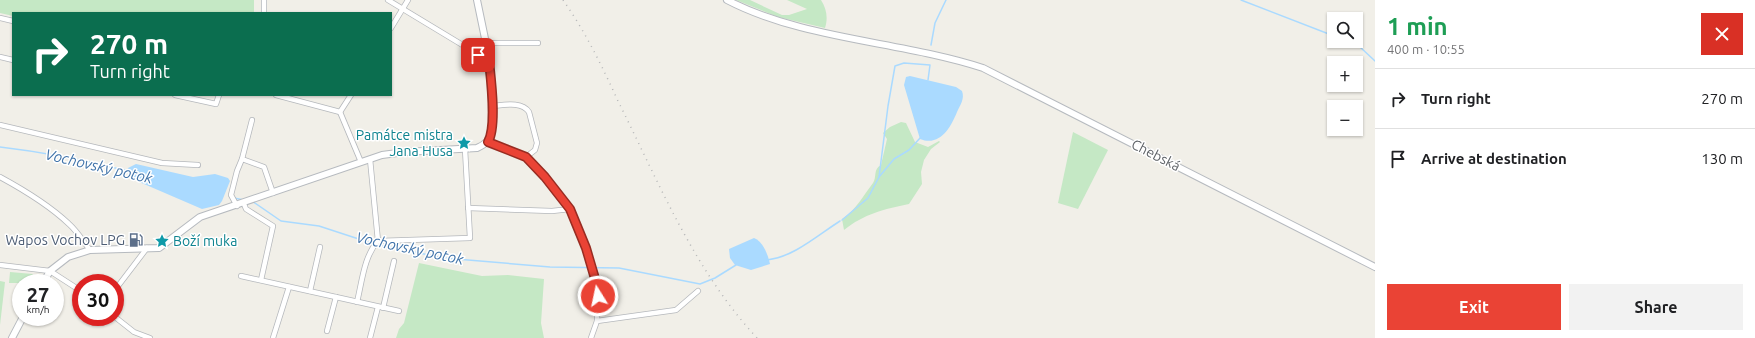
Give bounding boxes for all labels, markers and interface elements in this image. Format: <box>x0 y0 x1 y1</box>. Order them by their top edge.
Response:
map controls <box>1327 12 1363 136</box>
button: search <box>1327 12 1363 48</box>
text: 1 min <box>1387 13 1448 40</box>
button: close <box>1701 13 1743 55</box>
icon: right <box>24 28 76 80</box>
text: 270 m <box>90 28 168 59</box>
pin <box>461 38 495 72</box>
text: 400 m · 10:55 <box>1387 42 1465 56</box>
icon: arrive <box>467 44 489 66</box>
button: + <box>1327 56 1363 92</box>
text: Turn right <box>90 61 170 81</box>
icon: right <box>1387 88 1409 110</box>
text: Turn right <box>1421 90 1491 107</box>
text: 270 m <box>1701 90 1743 107</box>
button: − <box>1327 100 1363 136</box>
place label: Památce mistra Jana Husa <box>356 127 453 159</box>
place icon: Památce mistra Jana Husa <box>456 135 472 151</box>
street label: Chebská <box>1129 136 1183 174</box>
water label: Vochovský potok <box>44 145 155 187</box>
icon: arrive <box>1387 148 1409 170</box>
text: Arrive at destination <box>1421 150 1567 167</box>
text: 130 m <box>1701 150 1743 167</box>
water label: Vochovský potok <box>355 228 466 268</box>
place label: Wapos Vochov LPG <box>5 232 125 248</box>
fuel station icon: Wapos Vochov LPG <box>128 232 144 248</box>
place icon: Boží muka <box>154 233 170 249</box>
place label: Boží muka <box>173 233 237 249</box>
speed limit sign: 30 <box>72 274 124 326</box>
position arrow <box>577 275 619 317</box>
text: 27 <box>27 283 49 306</box>
button: Exit <box>1387 284 1561 330</box>
button: Share <box>1569 284 1743 330</box>
text: km/h <box>26 304 50 315</box>

